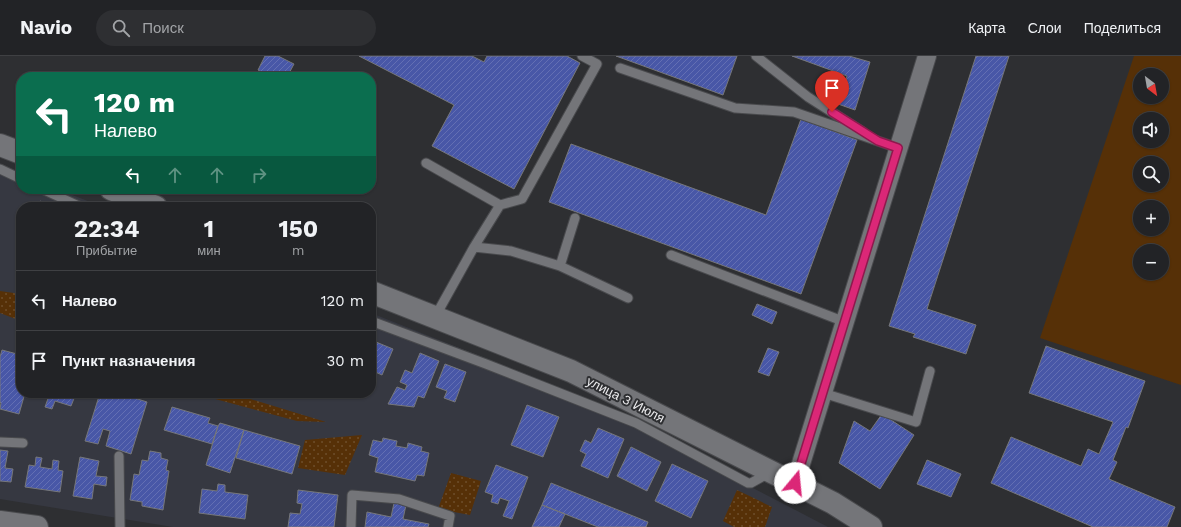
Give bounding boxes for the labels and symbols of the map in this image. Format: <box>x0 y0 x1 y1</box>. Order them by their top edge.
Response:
north arrow <box>1133 68 1169 104</box>
pin <box>815 71 849 112</box>
street label: улица 3 Июля <box>584 373 667 426</box>
position arrow <box>774 462 816 504</box>

